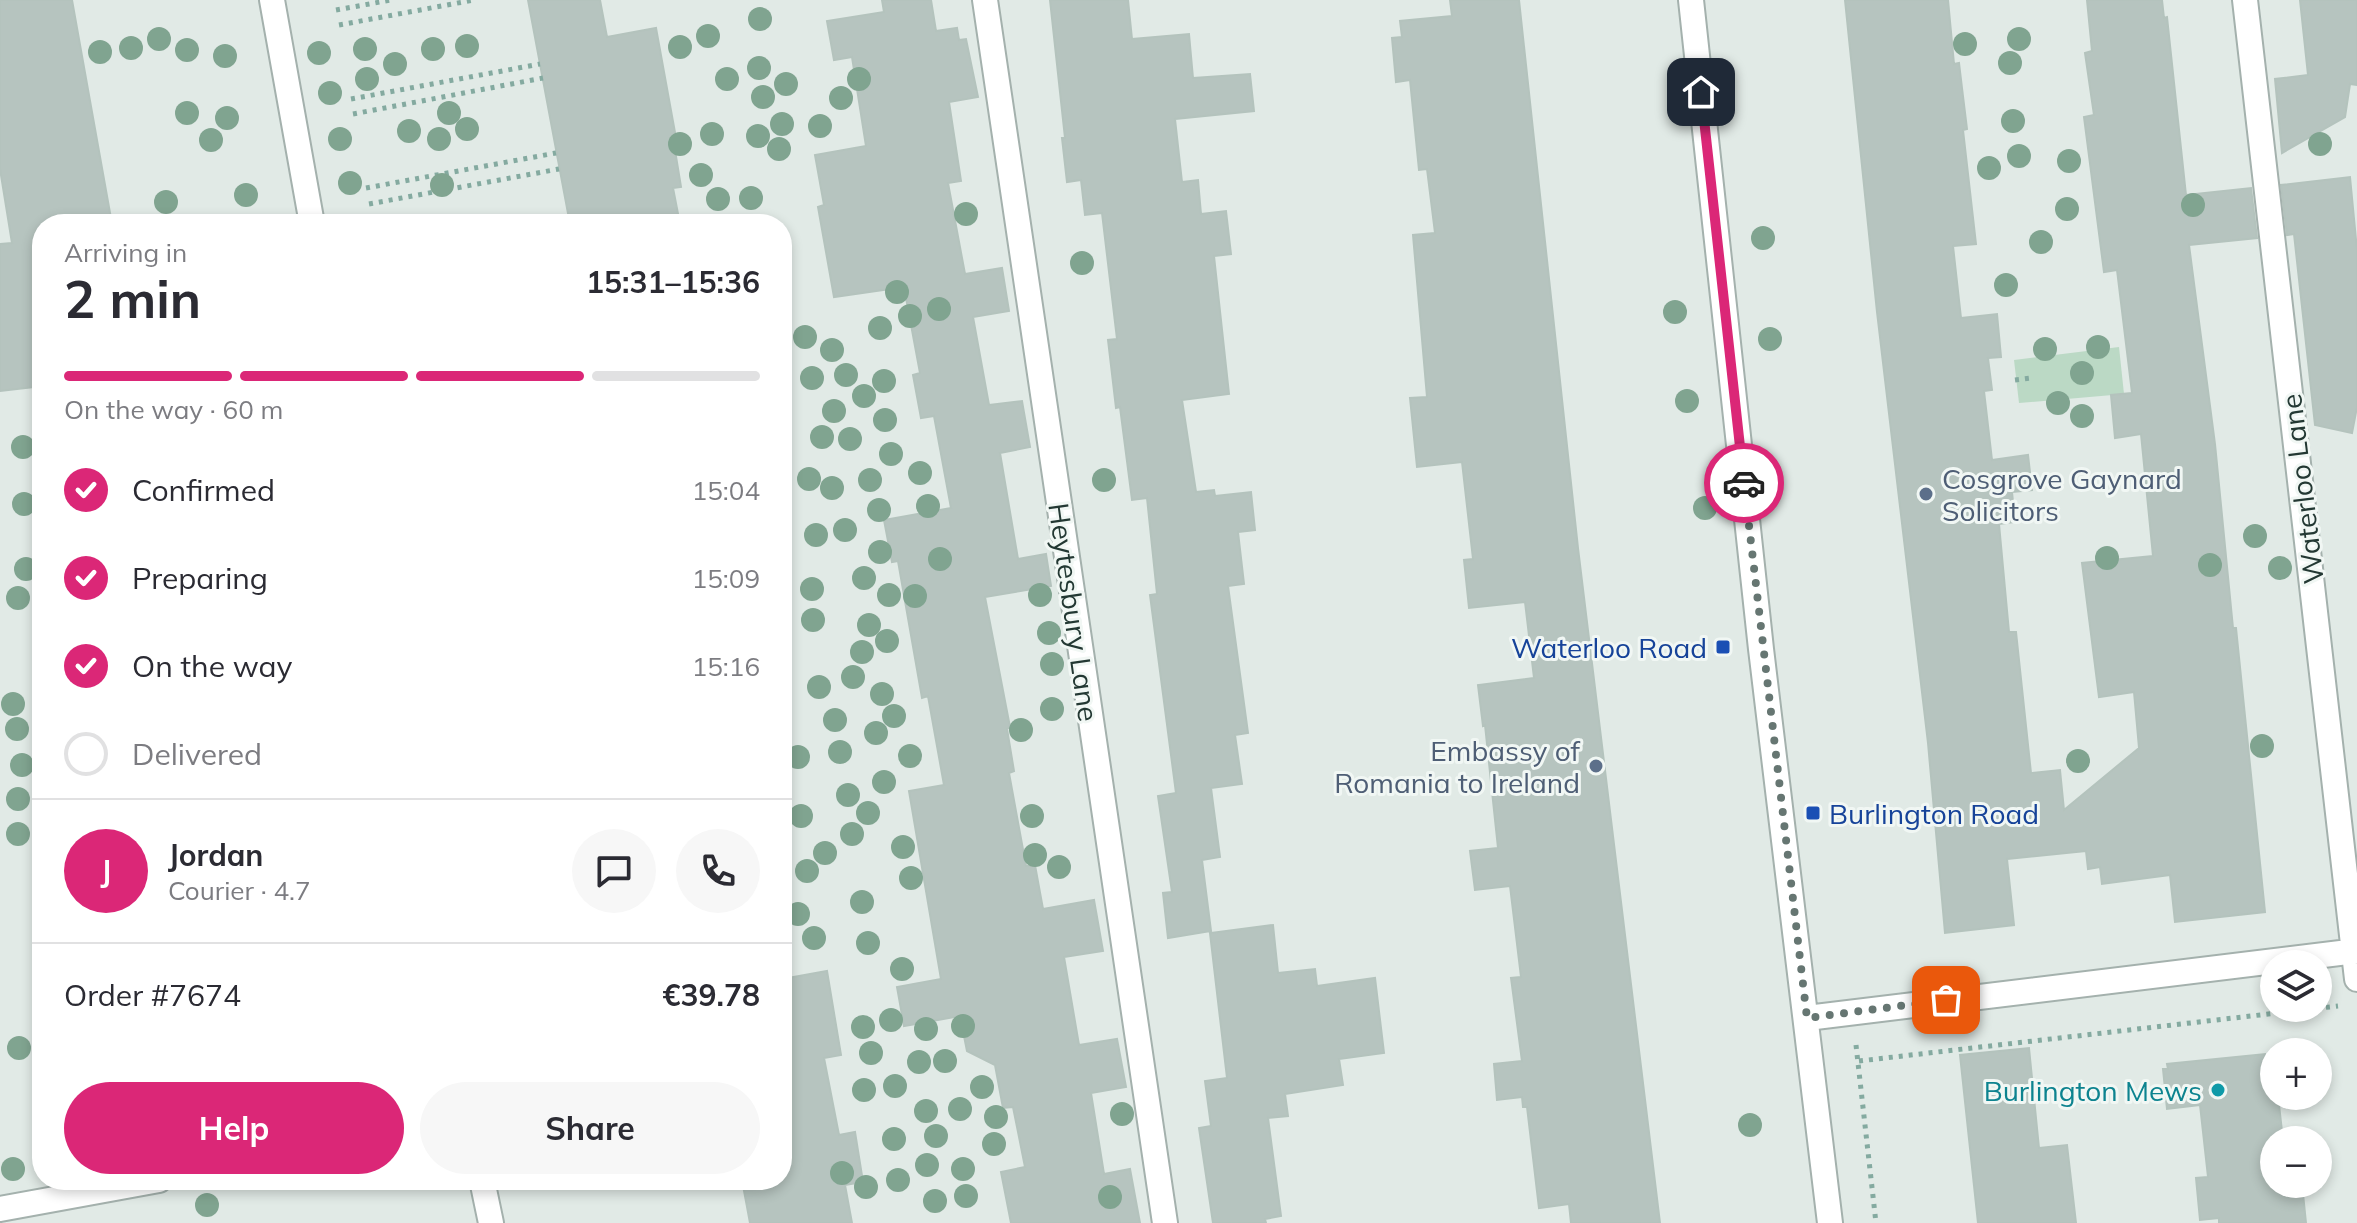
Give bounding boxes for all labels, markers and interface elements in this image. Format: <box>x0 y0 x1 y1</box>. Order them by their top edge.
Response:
pin <box>1667 58 1735 126</box>
icon: home <box>1679 70 1723 114</box>
text: Arriving in <box>64 236 187 269</box>
text: 15:31–15:36 <box>586 263 760 301</box>
text: 2 min <box>64 266 201 331</box>
street label: Waterloo Lane <box>2273 392 2331 586</box>
text: On the way · 60 m <box>64 393 283 426</box>
courier <box>1704 443 1784 523</box>
icon: car <box>1722 461 1766 505</box>
place label: Cosgrove Gaynard Solicitors <box>1942 461 2182 528</box>
icon: check <box>64 468 108 512</box>
text: Confirmed <box>132 471 275 509</box>
text: 15:04 <box>692 474 760 507</box>
marker: Cosgrove Gaynard Solicitors <box>1917 485 1935 503</box>
street label: Heytesbury Lane <box>1041 501 1107 723</box>
icon: check <box>64 556 108 600</box>
text: Preparing <box>132 559 268 597</box>
text: 15:09 <box>692 562 760 595</box>
place label: Waterloo Road <box>1511 630 1707 665</box>
marker: Waterloo Road <box>1714 638 1732 656</box>
icon: check <box>64 644 108 688</box>
text: On the way <box>132 647 292 685</box>
text: 15:16 <box>692 650 760 683</box>
place label: Embassy of Romania to Ireland <box>1334 733 1581 800</box>
text: Delivered <box>132 735 262 773</box>
marker: Embassy of Romania to Ireland <box>1587 757 1605 775</box>
place label: Burlington Road <box>1829 796 2039 831</box>
marker: Burlington Road <box>1804 804 1822 822</box>
button: chat <box>572 829 656 913</box>
button: phone <box>676 829 760 913</box>
text: Jordan <box>168 836 263 874</box>
text: J <box>101 852 111 890</box>
text: Courier · 4.7 <box>168 874 311 907</box>
map controls <box>2260 950 2332 1198</box>
button: layers <box>2260 950 2332 1022</box>
pin <box>1912 966 1980 1034</box>
text: Order #7674 <box>64 976 241 1014</box>
text: €39.78 <box>663 976 760 1014</box>
icon: bag <box>1924 978 1968 1022</box>
button: + <box>2260 1038 2332 1110</box>
place label: Burlington Mews <box>1984 1073 2202 1108</box>
marker: Burlington Mews <box>2209 1081 2227 1099</box>
button: Help <box>64 1082 404 1174</box>
button: Share <box>420 1082 760 1174</box>
button: − <box>2260 1126 2332 1198</box>

